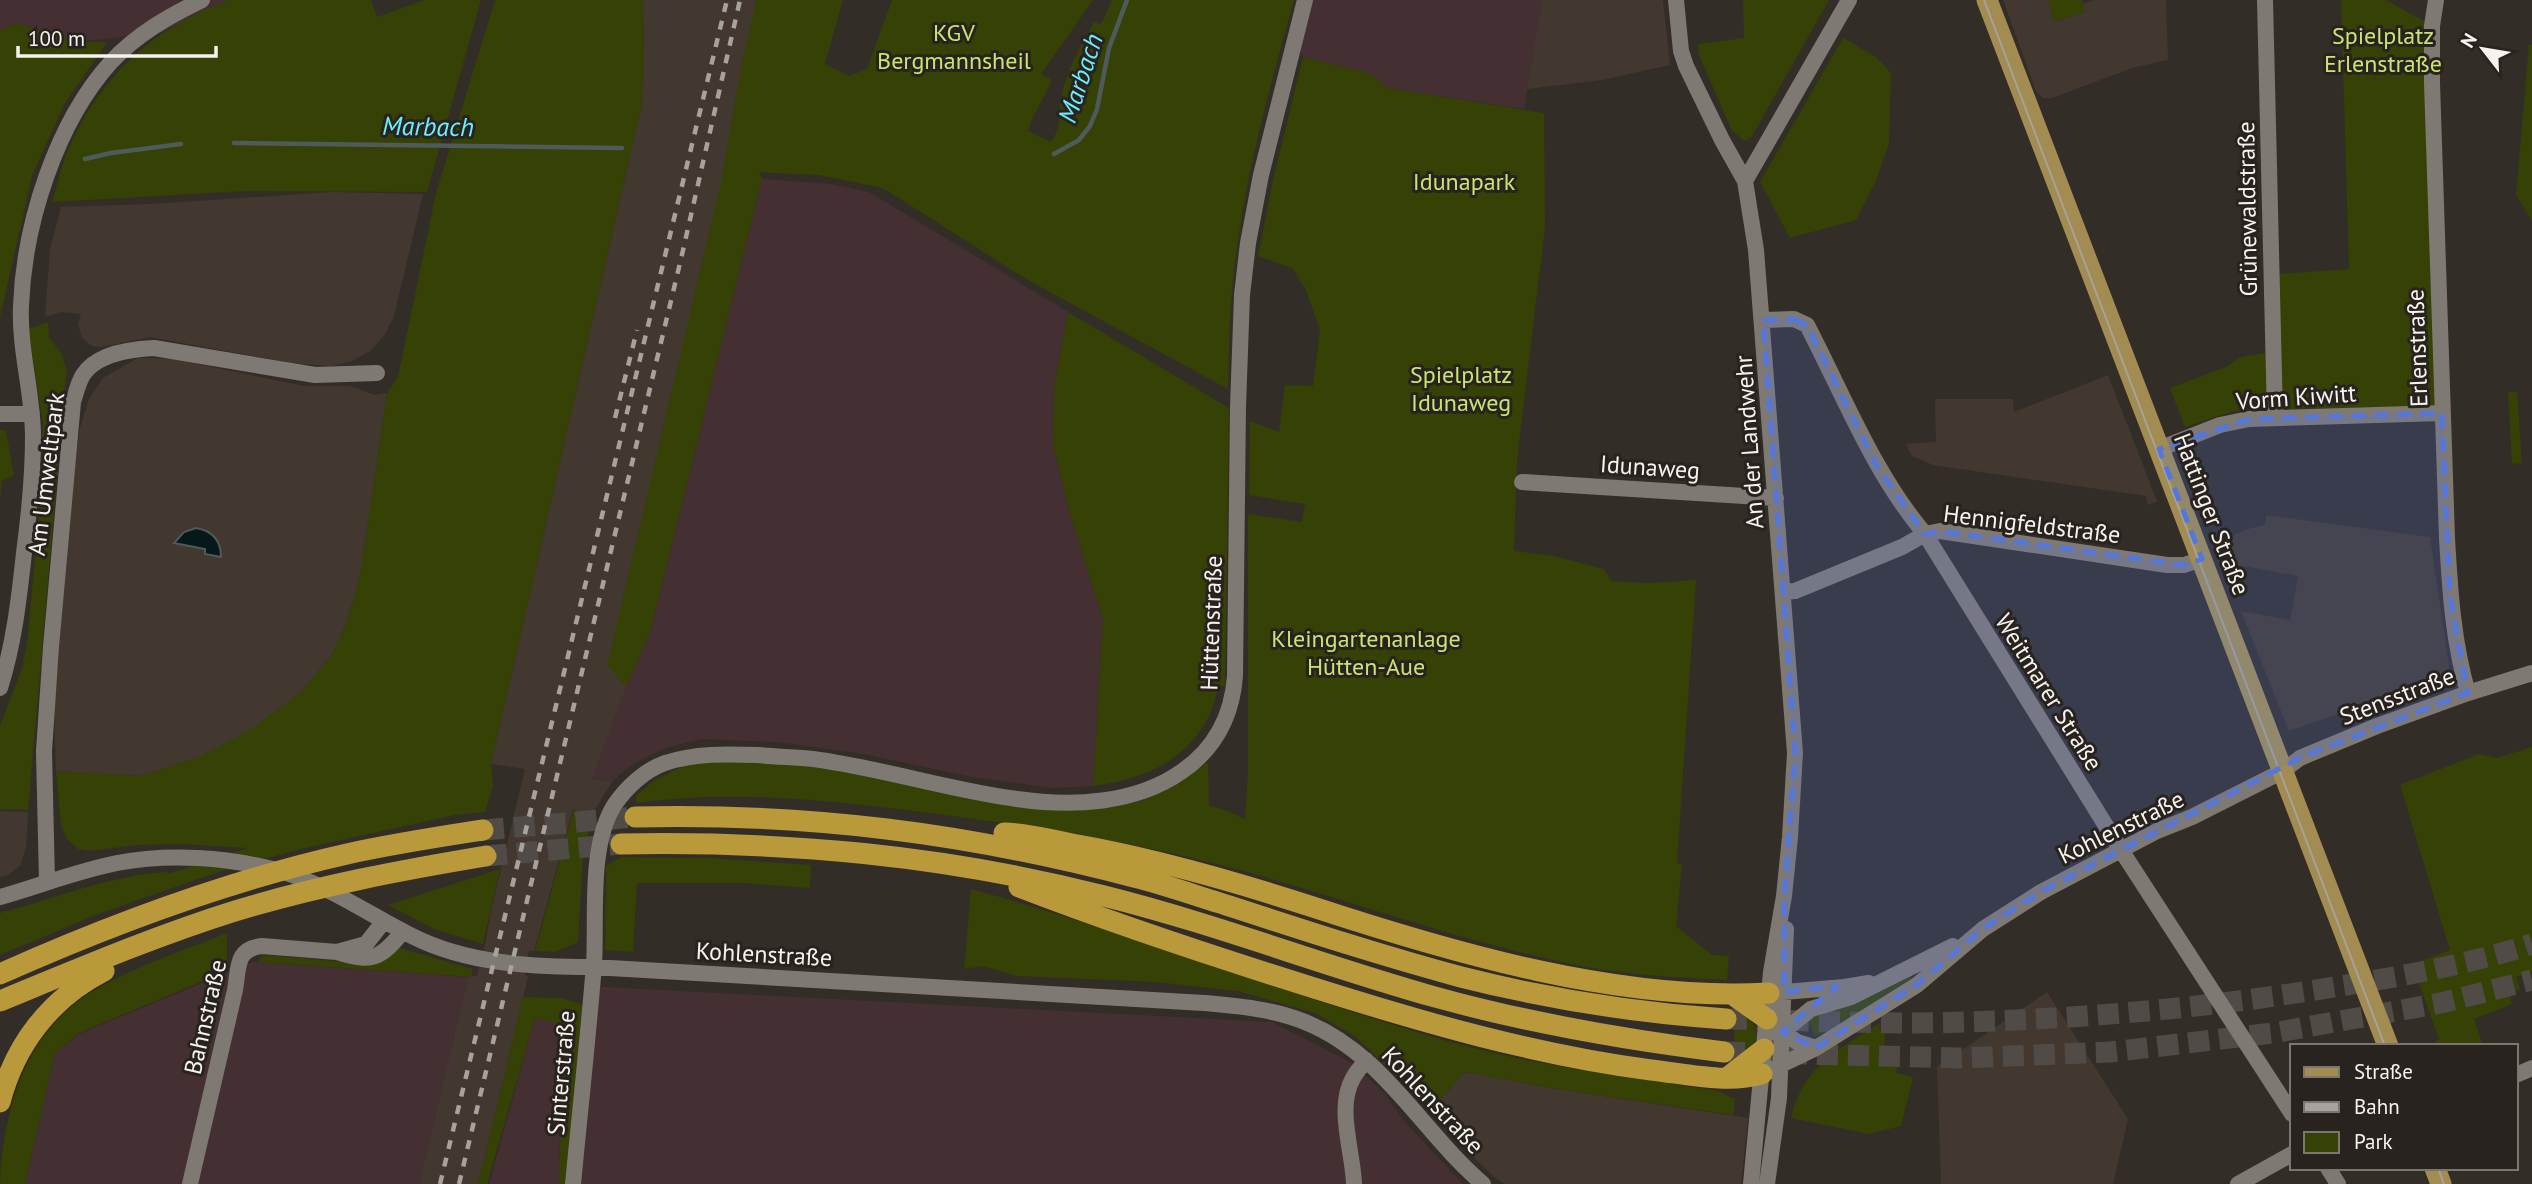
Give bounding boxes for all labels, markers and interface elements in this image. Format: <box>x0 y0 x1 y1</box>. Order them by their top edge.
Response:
scale bar <box>18 14 215 58</box>
north arrow <box>2448 14 2518 84</box>
park label: KGV Bergmannsheil <box>877 17 1031 76</box>
park label: Spielplatz Erlenstraße <box>2324 20 2442 79</box>
text: 100 m <box>28 25 85 52</box>
water label: Marbach <box>1050 29 1110 127</box>
text: N <box>2455 29 2482 52</box>
water label: Marbach <box>382 109 474 143</box>
street label: Grünewaldstraße <box>2230 121 2264 297</box>
park label: Idunapark <box>1413 166 1516 197</box>
street label: Erlenstraße <box>2399 288 2435 408</box>
street label: An der Landwehr <box>1727 354 1771 530</box>
park label: Spielplatz Idunaweg <box>1410 359 1512 418</box>
street label: Vorm Kiwitt <box>2234 377 2357 417</box>
street label: Am Umweltpark <box>21 390 71 557</box>
street label: Hattinger Straße <box>2167 429 2257 599</box>
street label: Idunaweg <box>1599 448 1701 486</box>
street label: Hennigfeldstraße <box>1942 498 2122 550</box>
street label: Hüttenstraße <box>1193 555 1229 691</box>
street label: Weitmarer Straße <box>1988 608 2110 776</box>
park label: Kleingartenanlage Hütten-Aue <box>1271 623 1461 682</box>
street label: Stensstraße <box>2335 660 2459 732</box>
street label: Kohlenstraße <box>2053 783 2189 871</box>
street label: Kohlenstraße <box>695 935 833 973</box>
street label: Bahnstraße <box>177 957 233 1077</box>
street label: Sinterstraße <box>540 1009 582 1137</box>
street label: Kohlenstraße <box>1375 1040 1491 1160</box>
legend <box>2290 1044 2518 1170</box>
text: Straße <box>2354 1058 2413 1085</box>
text: Bahn <box>2354 1093 2400 1120</box>
text: Park <box>2354 1128 2393 1155</box>

